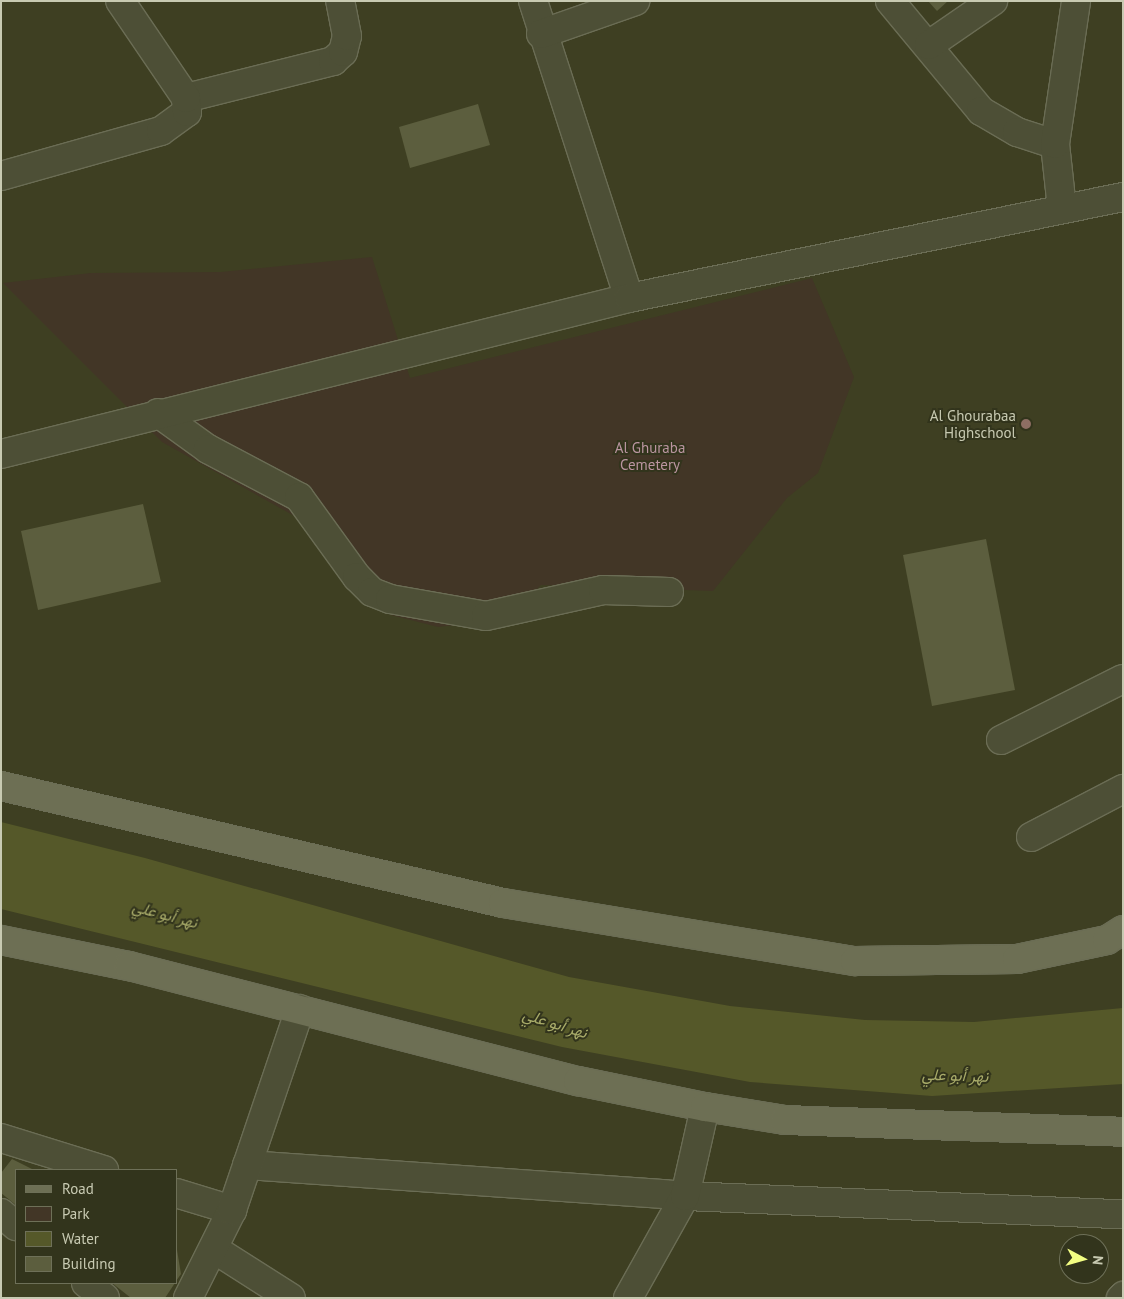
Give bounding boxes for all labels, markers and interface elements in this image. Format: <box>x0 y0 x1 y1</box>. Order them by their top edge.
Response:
place label: Al Ghourabaa Highschool <box>930 406 1016 441</box>
marker: Al Ghourabaa Highschool <box>1020 418 1032 430</box>
park label: Al Ghuraba Cemetery <box>615 438 685 473</box>
water label: نهر أبو علي <box>130 896 200 932</box>
water label: نهر أبو علي <box>520 1004 590 1042</box>
water label: نهر أبو علي <box>921 1064 989 1086</box>
legend <box>15 1169 178 1284</box>
text: Road <box>62 1179 94 1198</box>
text: Park <box>62 1204 90 1223</box>
text: Water <box>62 1229 99 1248</box>
north arrow <box>1059 1234 1109 1284</box>
text: Building <box>62 1254 116 1273</box>
text: N <box>1088 1255 1107 1266</box>

